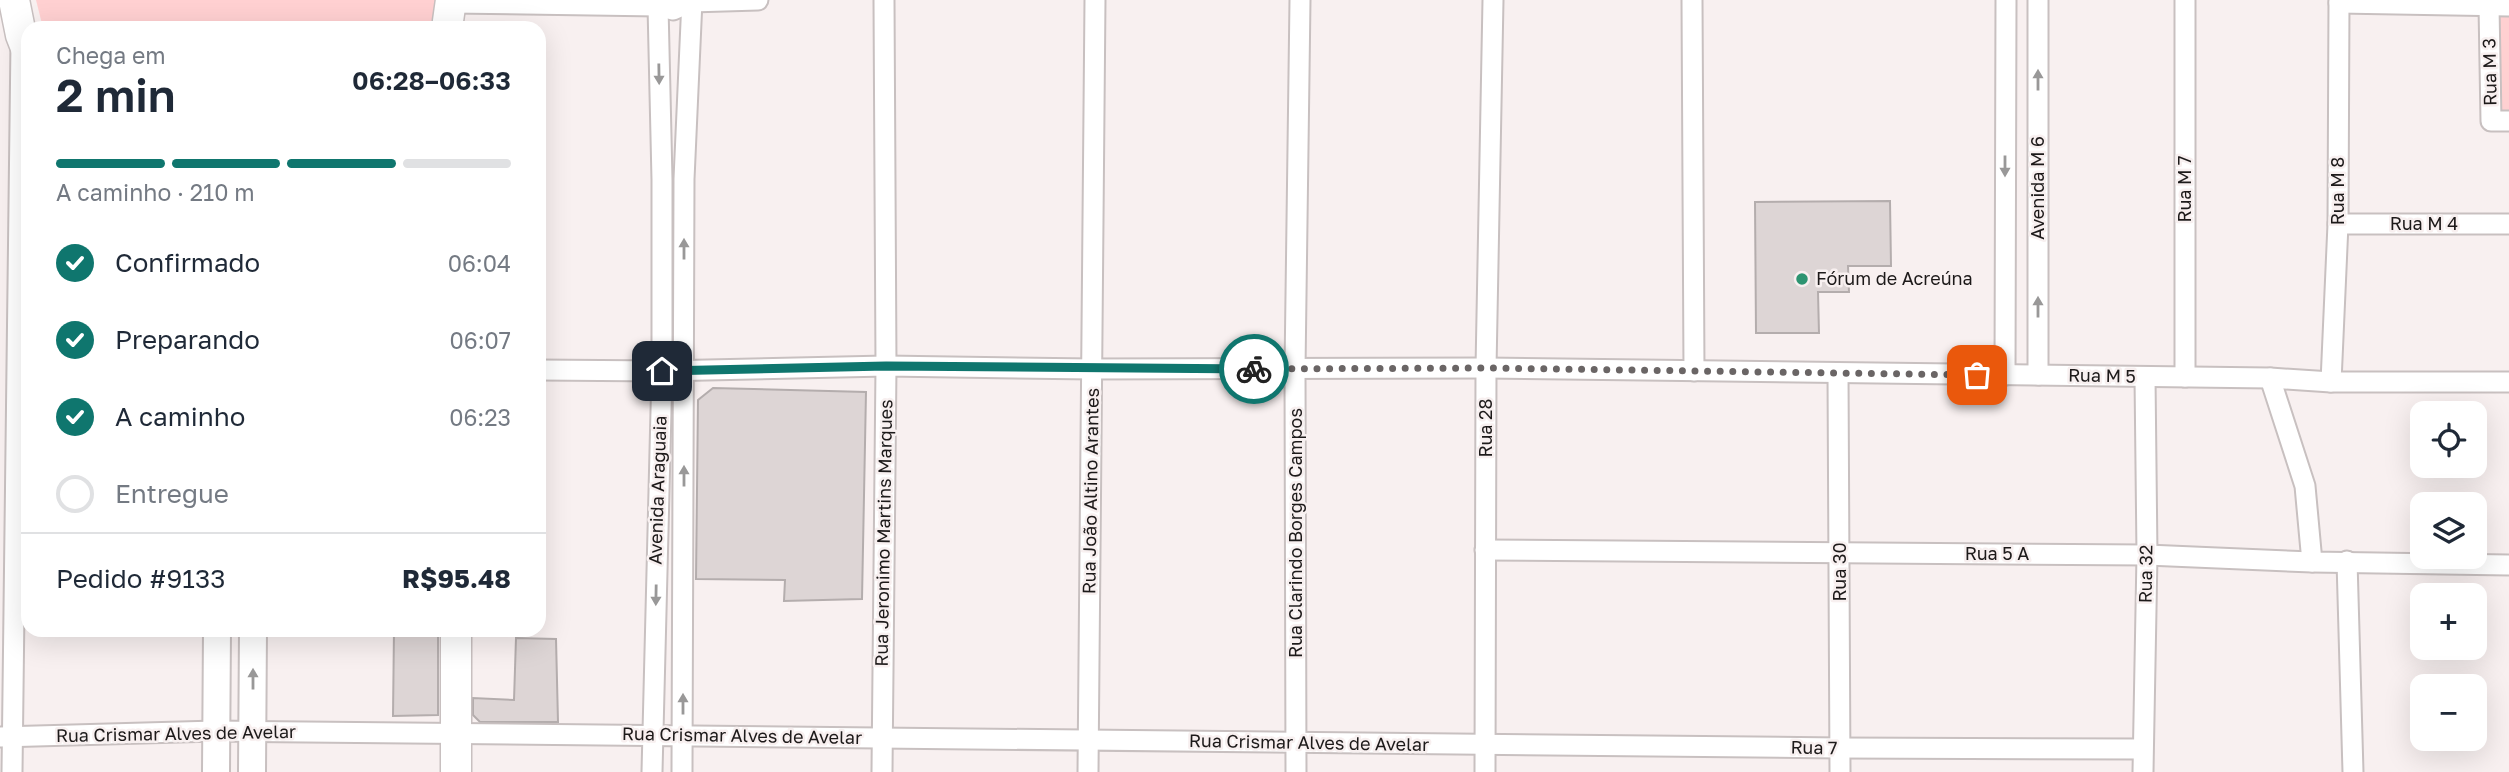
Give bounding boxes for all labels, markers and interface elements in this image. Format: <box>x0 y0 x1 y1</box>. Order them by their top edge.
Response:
street label: Rua M 3 <box>2477 38 2501 106</box>
text: Chega em <box>56 41 166 69</box>
one-way arrow <box>654 63 665 85</box>
text: 06:28–06:33 <box>352 65 511 96</box>
text: 2 min <box>56 67 176 122</box>
one-way arrow <box>2032 68 2044 90</box>
street label: Avenida M 6 <box>2026 136 2048 240</box>
one-way arrow <box>1999 155 2011 177</box>
street label: Rua M 7 <box>2173 156 2195 222</box>
street label: Rua M 8 <box>2326 157 2348 225</box>
text: A caminho · 210 m <box>56 178 255 206</box>
street label: Rua M 4 <box>2390 212 2458 234</box>
one-way arrow <box>678 238 690 260</box>
icon: check <box>56 244 94 282</box>
text: Confirmado <box>115 247 260 278</box>
text: 06:04 <box>448 249 511 277</box>
place label: Fórum de Acreúna <box>1816 267 1973 289</box>
marker: Fórum de Acreúna <box>1794 271 1810 287</box>
one-way arrow <box>2032 296 2044 318</box>
icon: check <box>56 321 94 359</box>
text: Preparando <box>115 324 260 355</box>
text: 06:07 <box>449 326 511 354</box>
courier <box>1219 334 1289 404</box>
pin <box>632 341 692 401</box>
pin <box>1947 345 2007 405</box>
icon: bike <box>1235 350 1273 388</box>
icon: home <box>643 352 681 390</box>
icon: bag <box>1958 356 1996 394</box>
street label: Rua M 5 <box>2068 363 2136 387</box>
street label: Rua João Altino Arantes <box>1077 388 1103 594</box>
icon: check <box>56 398 94 436</box>
street label: Rua Jeronimo Martins Marques <box>870 399 896 667</box>
street label: Rua 28 <box>1474 399 1496 457</box>
text: A caminho <box>115 401 245 432</box>
map controls <box>2410 401 2487 751</box>
button: locate <box>2410 401 2487 478</box>
text: 06:23 <box>449 403 511 431</box>
street label: Rua Clarindo Borges Campos <box>1284 408 1306 658</box>
street label: Avenida Araguaia <box>643 415 671 565</box>
one-way arrow <box>678 465 690 487</box>
text: Entregue <box>115 478 229 509</box>
button: layers <box>2410 492 2487 569</box>
street label: Rua 30 <box>1828 542 1850 602</box>
street label: Rua 5 A <box>1965 542 2029 564</box>
street label: Rua 32 <box>2133 545 2157 603</box>
text: Pedido #9133 <box>56 563 225 594</box>
text: R$95.48 <box>402 563 511 594</box>
button: + <box>2410 583 2487 660</box>
one-way arrow <box>650 584 661 606</box>
one-way arrow <box>247 668 259 690</box>
button: − <box>2410 674 2487 751</box>
one-way arrow <box>677 693 689 715</box>
street label: Rua Crismar Alves de Avelar <box>56 720 296 746</box>
street label: Rua Crismar Alves de Avelar <box>622 722 862 748</box>
street label: Rua Crismar Alves de Avelar <box>1189 729 1429 755</box>
street label: Rua 7 <box>1790 736 1838 758</box>

